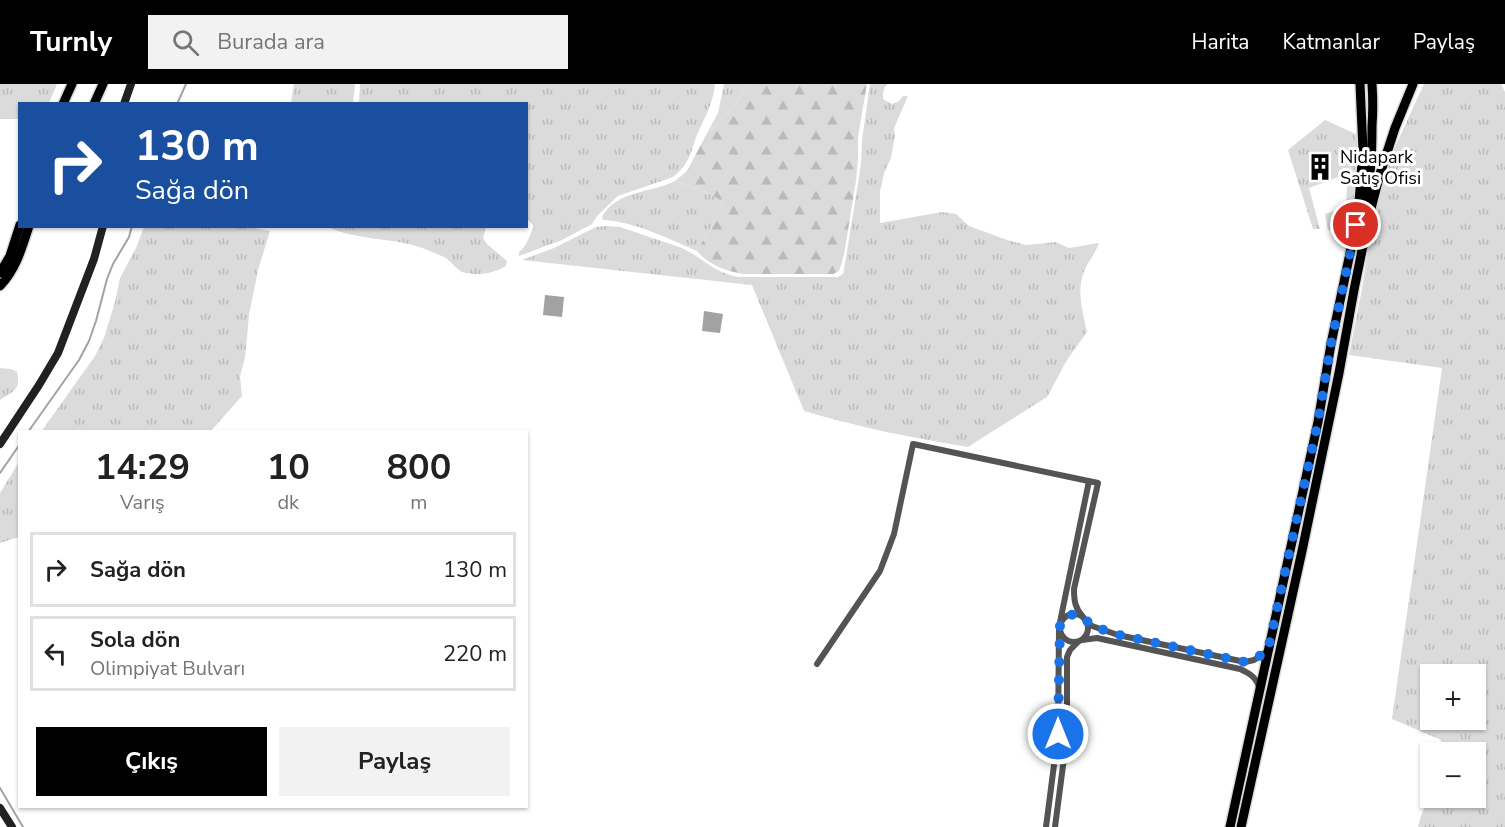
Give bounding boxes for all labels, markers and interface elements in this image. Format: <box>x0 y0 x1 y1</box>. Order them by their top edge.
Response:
search box <box>148 15 568 69</box>
text: Turnly <box>30 23 112 61</box>
icon: search <box>169 26 202 59</box>
text: Burada ara <box>217 27 325 57</box>
text: Harita <box>1191 28 1249 56</box>
text: Katmanlar <box>1282 28 1380 56</box>
text: Paylaş <box>1413 28 1475 56</box>
text: 130 m <box>135 118 259 175</box>
icon: right <box>36 126 114 204</box>
place label: Nidapark Satış Ofisi <box>1340 145 1421 190</box>
building icon: Nidapark Satış Ofisi <box>1305 152 1335 182</box>
text: Sağa dön <box>135 172 249 209</box>
pin <box>1330 199 1381 250</box>
icon: arrive <box>1339 208 1372 241</box>
text: 14:29 <box>95 443 190 492</box>
text: 10 <box>267 443 310 492</box>
text: 800 <box>387 443 451 492</box>
text: Varış <box>120 489 165 516</box>
text: dk <box>277 489 299 516</box>
text: m <box>410 489 427 516</box>
icon: right <box>39 553 72 586</box>
text: Sağa dön <box>90 555 186 585</box>
text: 130 m <box>443 555 507 585</box>
text: Sola dön <box>90 625 180 655</box>
icon: left <box>39 637 72 670</box>
text: 220 m <box>443 639 507 669</box>
text: Olimpiyat Bulvarı <box>90 655 245 682</box>
map controls <box>1420 664 1486 808</box>
button: + <box>1420 664 1486 730</box>
position arrow <box>1026 702 1090 766</box>
button: Çıkış <box>36 727 267 796</box>
button: Paylaş <box>279 727 510 796</box>
button: − <box>1420 742 1486 808</box>

